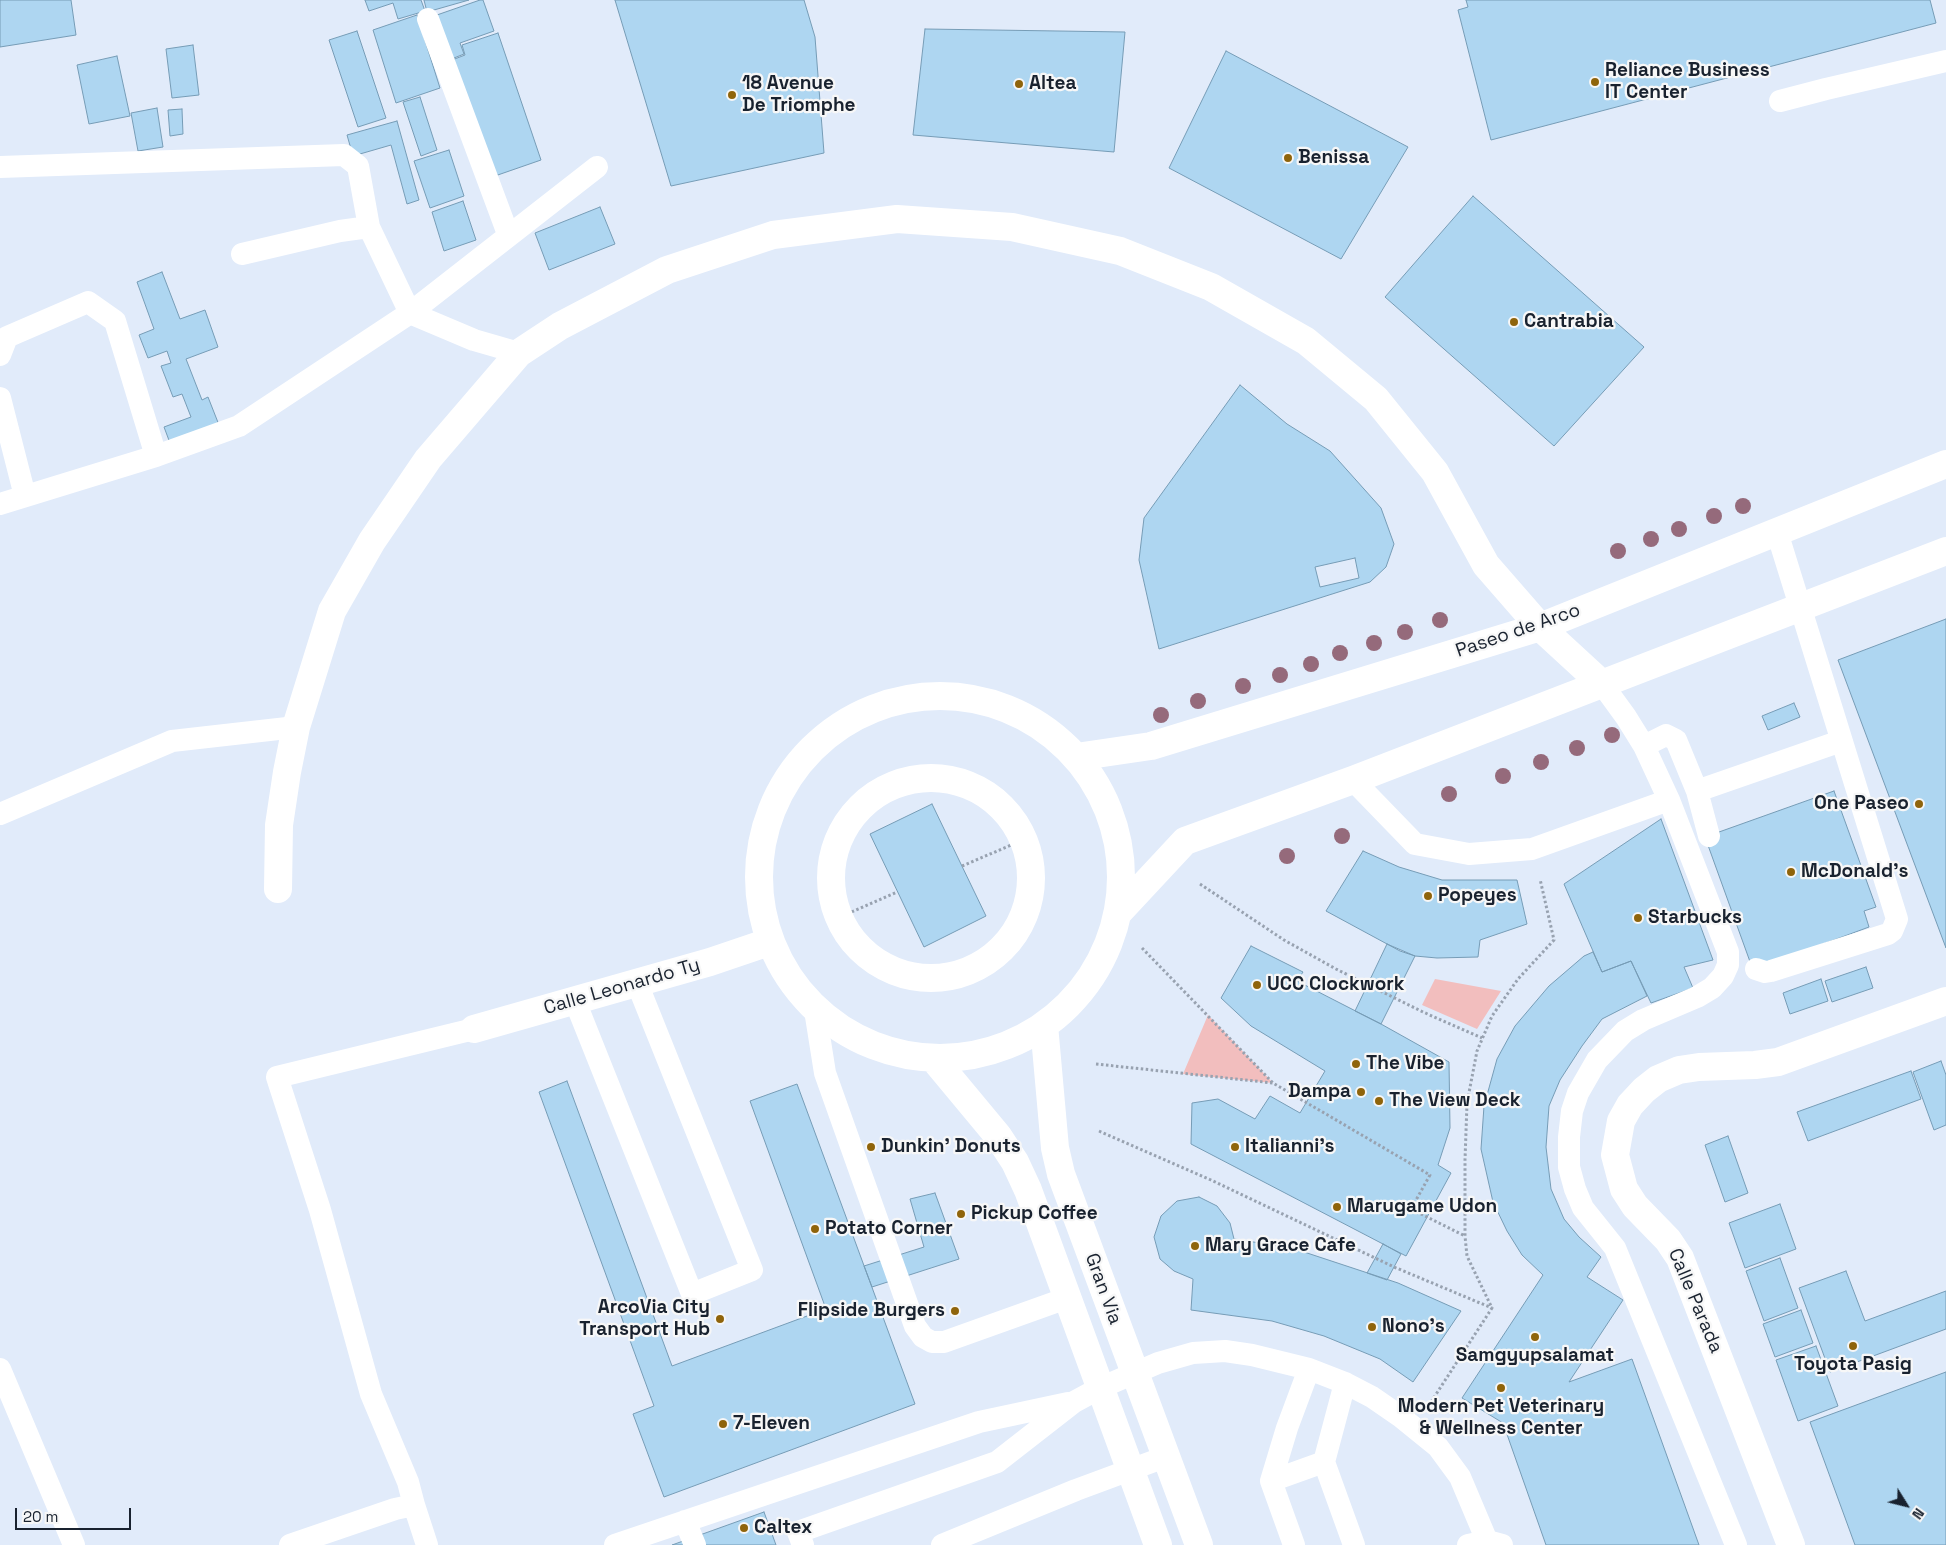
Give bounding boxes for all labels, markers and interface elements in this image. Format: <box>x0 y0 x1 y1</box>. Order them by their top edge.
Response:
place label: Reliance Business IT Center <box>1605 60 1770 104</box>
place label: 18 Avenue De Triomphe <box>742 73 856 117</box>
place label: Altea <box>1029 73 1076 95</box>
marker: Reliance Business IT Center <box>1589 76 1601 88</box>
marker: Altea <box>1013 78 1025 90</box>
marker: 18 Avenue De Triomphe <box>726 89 738 101</box>
place label: Benissa <box>1298 147 1369 169</box>
marker: Benissa <box>1282 152 1294 164</box>
place label: Cantrabia <box>1524 311 1614 333</box>
marker: Cantrabia <box>1508 316 1520 328</box>
street label: Paseo de Arco <box>1453 599 1583 663</box>
place label: One Paseo <box>1814 793 1909 815</box>
marker: One Paseo <box>1913 798 1925 810</box>
place label: McDonald's <box>1801 861 1908 883</box>
marker: McDonald's <box>1785 866 1797 878</box>
place label: Popeyes <box>1438 885 1517 907</box>
marker: Popeyes <box>1422 890 1434 902</box>
place label: Starbucks <box>1648 907 1742 929</box>
marker: Starbucks <box>1632 912 1644 924</box>
street label: Calle Leonardo Ty <box>541 954 703 1020</box>
place label: UCC Clockwork <box>1267 974 1405 996</box>
marker: UCC Clockwork <box>1251 979 1263 991</box>
place label: The Vibe <box>1366 1053 1445 1075</box>
marker: The Vibe <box>1350 1058 1362 1070</box>
place label: Dampa <box>1288 1081 1351 1103</box>
marker: Dampa <box>1355 1086 1367 1098</box>
place label: The View Deck <box>1389 1090 1521 1112</box>
marker: The View Deck <box>1373 1095 1385 1107</box>
place label: Dunkin' Donuts <box>881 1136 1021 1158</box>
place label: Italianni's <box>1245 1136 1335 1158</box>
marker: Dunkin' Donuts <box>865 1141 877 1153</box>
marker: Italianni's <box>1229 1141 1241 1153</box>
place label: Marugame Udon <box>1347 1196 1497 1218</box>
marker: Marugame Udon <box>1331 1201 1343 1213</box>
place label: Pickup Coffee <box>971 1203 1098 1225</box>
marker: Pickup Coffee <box>955 1208 967 1220</box>
place label: Potato Corner <box>825 1218 953 1240</box>
marker: Potato Corner <box>809 1223 821 1235</box>
place label: Mary Grace Cafe <box>1205 1235 1356 1257</box>
marker: Mary Grace Cafe <box>1189 1240 1201 1252</box>
street label: Calle Parada <box>1663 1245 1727 1357</box>
street label: Gran Via <box>1080 1250 1126 1328</box>
place label: ArcoVia City Transport Hub <box>579 1297 710 1341</box>
place label: Flipside Burgers <box>798 1300 945 1322</box>
marker: Flipside Burgers <box>949 1305 961 1317</box>
marker: ArcoVia City Transport Hub <box>714 1313 726 1325</box>
place label: Nono's <box>1382 1316 1445 1338</box>
marker: Nono's <box>1366 1321 1378 1333</box>
marker: Samgyupsalamat <box>1529 1331 1541 1343</box>
marker: Toyota Pasig <box>1847 1340 1859 1352</box>
place label: Samgyupsalamat <box>1456 1345 1614 1367</box>
place label: Toyota Pasig <box>1794 1354 1912 1376</box>
marker: Modern Pet Veterinary & Wellness Center <box>1495 1382 1507 1394</box>
place label: Modern Pet Veterinary & Wellness Center <box>1398 1396 1604 1440</box>
place label: 7-Eleven <box>733 1413 810 1435</box>
marker: 7-Eleven <box>717 1418 729 1430</box>
north arrow <box>1881 1480 1931 1530</box>
scale bar <box>18 1498 134 1530</box>
text: N <box>1908 1505 1928 1523</box>
text: 20 m <box>23 1507 58 1526</box>
place label: Caltex <box>754 1517 812 1539</box>
marker: Caltex <box>738 1522 750 1534</box>

